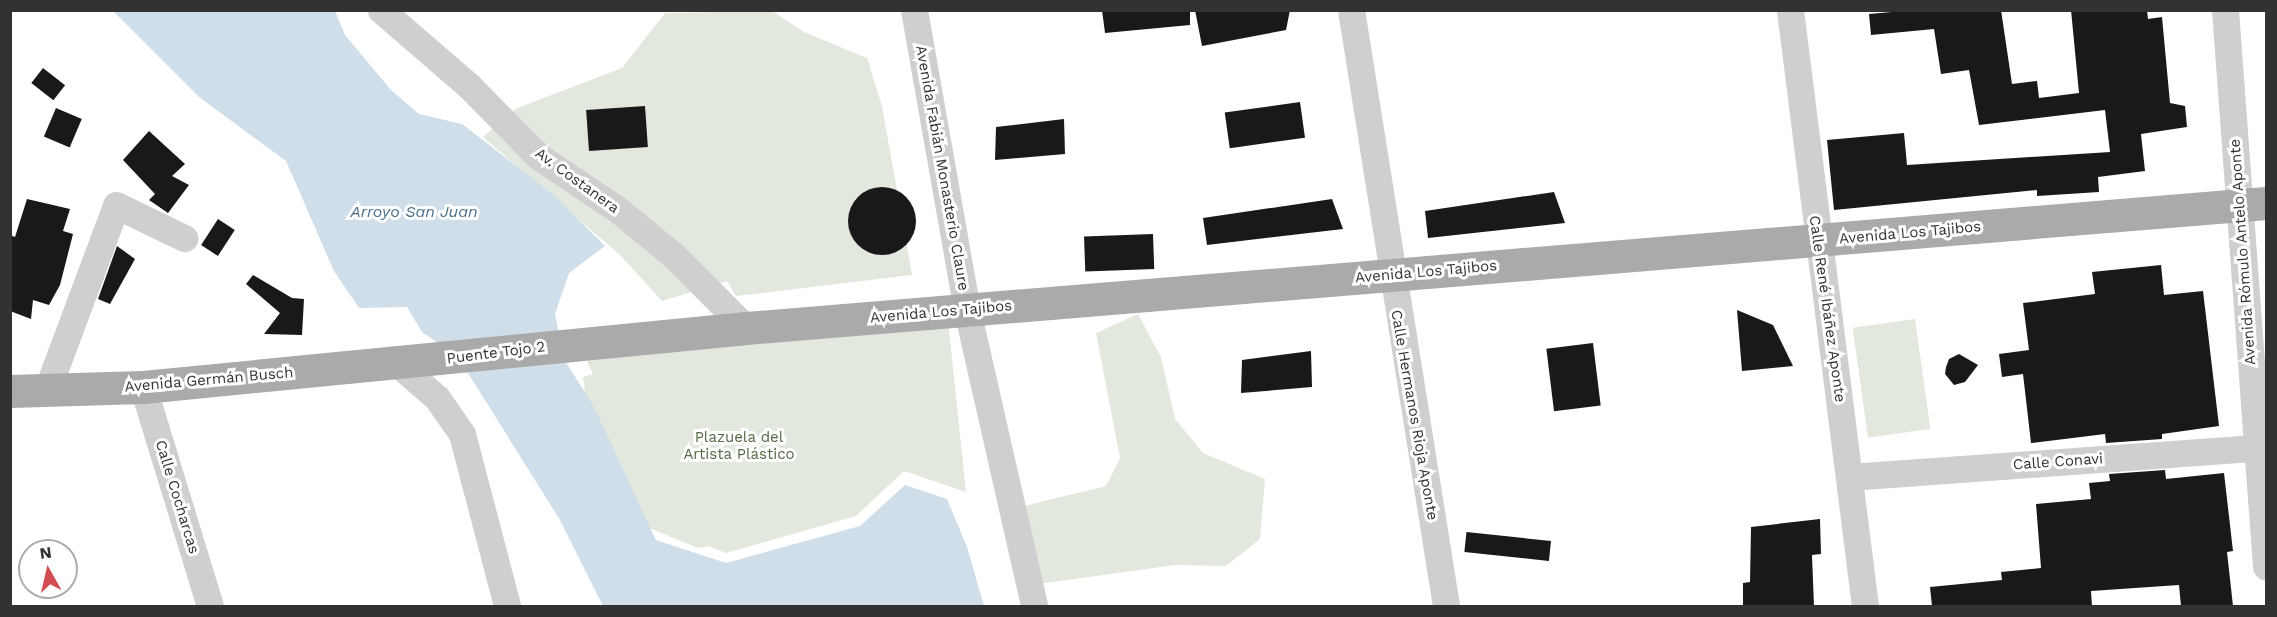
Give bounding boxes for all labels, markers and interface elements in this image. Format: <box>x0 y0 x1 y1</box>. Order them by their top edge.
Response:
street label: Avenida Fabián Monasterio Claure <box>912 44 972 292</box>
street label: Avenida Rómulo Antelo Aponte <box>2226 138 2260 366</box>
street label: Av. Costanera <box>531 144 623 218</box>
water label: Arroyo San Juan <box>350 202 478 222</box>
street label: Calle René Ibáñez Aponte <box>1805 214 1849 404</box>
street label: Avenida Los Tajibos <box>1838 218 1982 248</box>
street label: Avenida Los Tajibos <box>1354 257 1498 287</box>
street label: Avenida Los Tajibos <box>869 297 1013 327</box>
street label: Calle Hermanos Rioja Aponte <box>1387 308 1441 522</box>
street label: Puente Tojo 2 <box>445 338 547 368</box>
street label: Avenida Germán Busch <box>124 364 294 396</box>
park label: Plazuela del Artista Plástico <box>683 428 795 463</box>
street label: Calle Cocharcas <box>151 438 203 556</box>
street label: Calle Conavi <box>2012 450 2104 474</box>
north arrow <box>18 539 78 599</box>
text: N <box>39 542 53 563</box>

